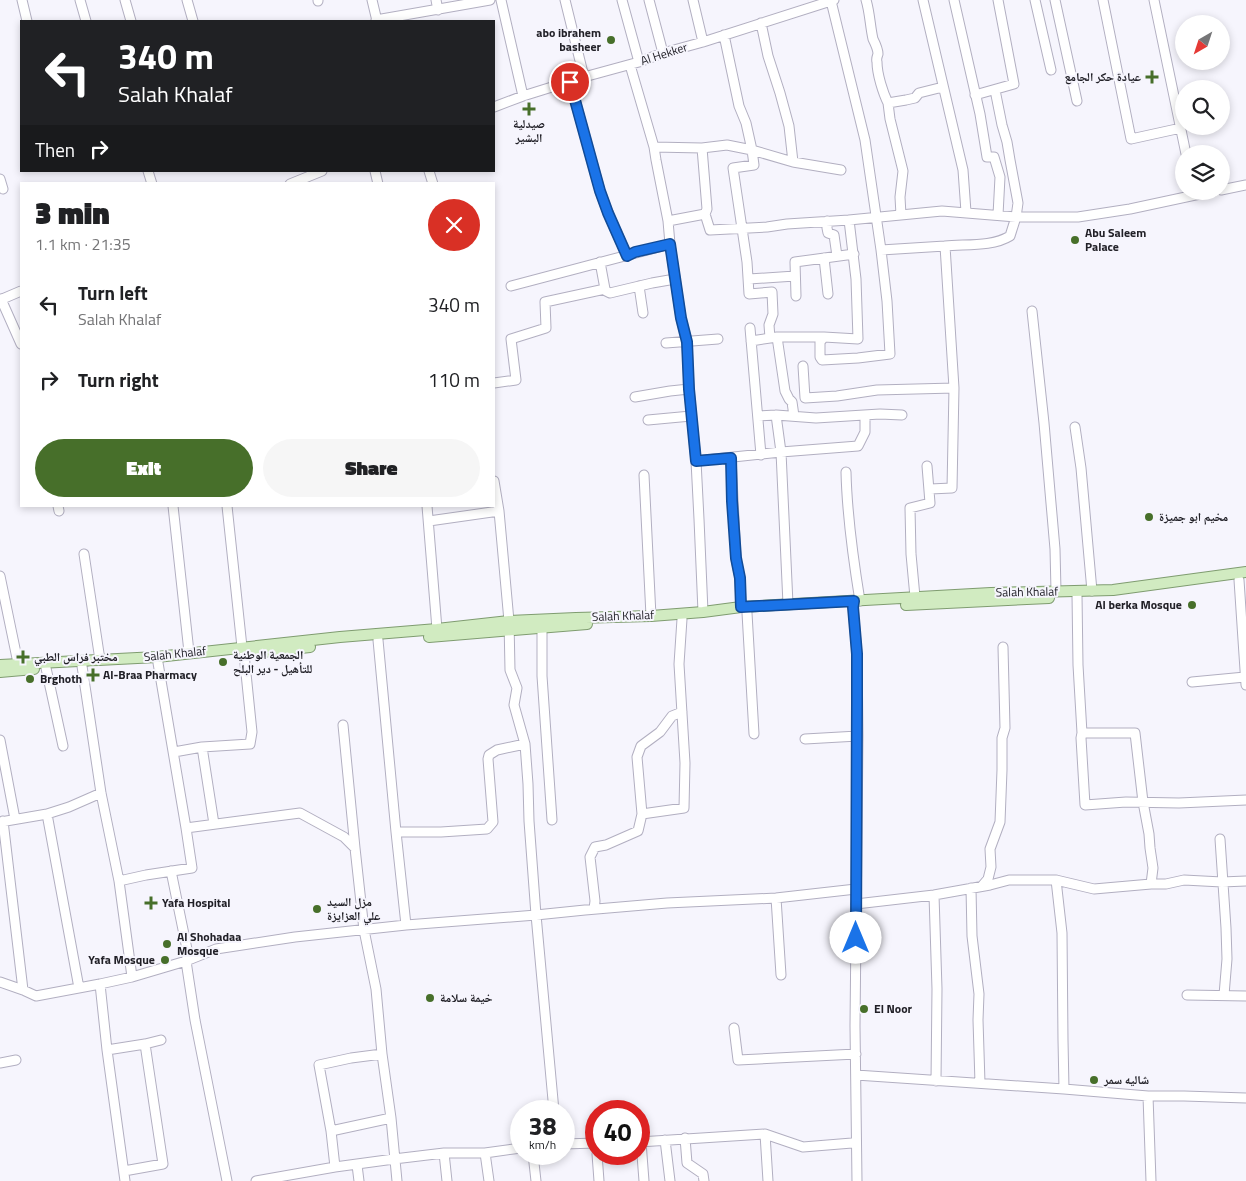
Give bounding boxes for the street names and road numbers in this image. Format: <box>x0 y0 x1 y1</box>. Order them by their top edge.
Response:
street label: Al Hekker <box>638 37 690 70</box>
street label: Salah Khalaf <box>996 581 1058 602</box>
street label: Salah Khalaf <box>591 605 655 626</box>
street label: Salah Khalaf <box>143 641 207 666</box>

